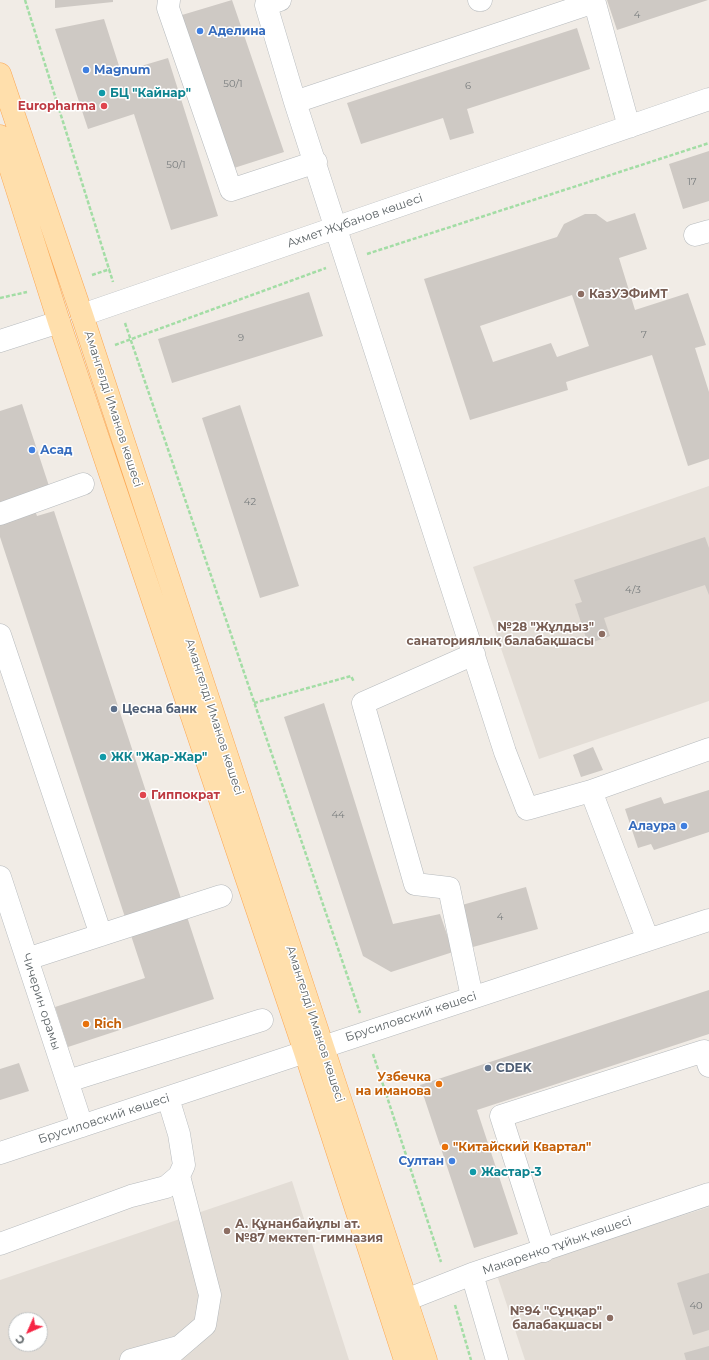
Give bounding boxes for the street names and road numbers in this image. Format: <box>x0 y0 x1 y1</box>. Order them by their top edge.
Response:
street label: Ахмет Жұбанов көшесі <box>285 191 425 251</box>
street label: Амангелді Иманов көшесі <box>81 329 145 489</box>
street label: Амангелді Иманов көшесі <box>182 637 246 797</box>
street label: Амангелді Иманов көшесі <box>283 944 347 1104</box>
street label: Чичерин орамы <box>19 952 63 1052</box>
street label: Брусиловский көшесі <box>344 989 478 1045</box>
street label: Брусиловский көшесі <box>37 1091 171 1147</box>
street label: Макаренко тұйық көшесі <box>481 1214 633 1278</box>

